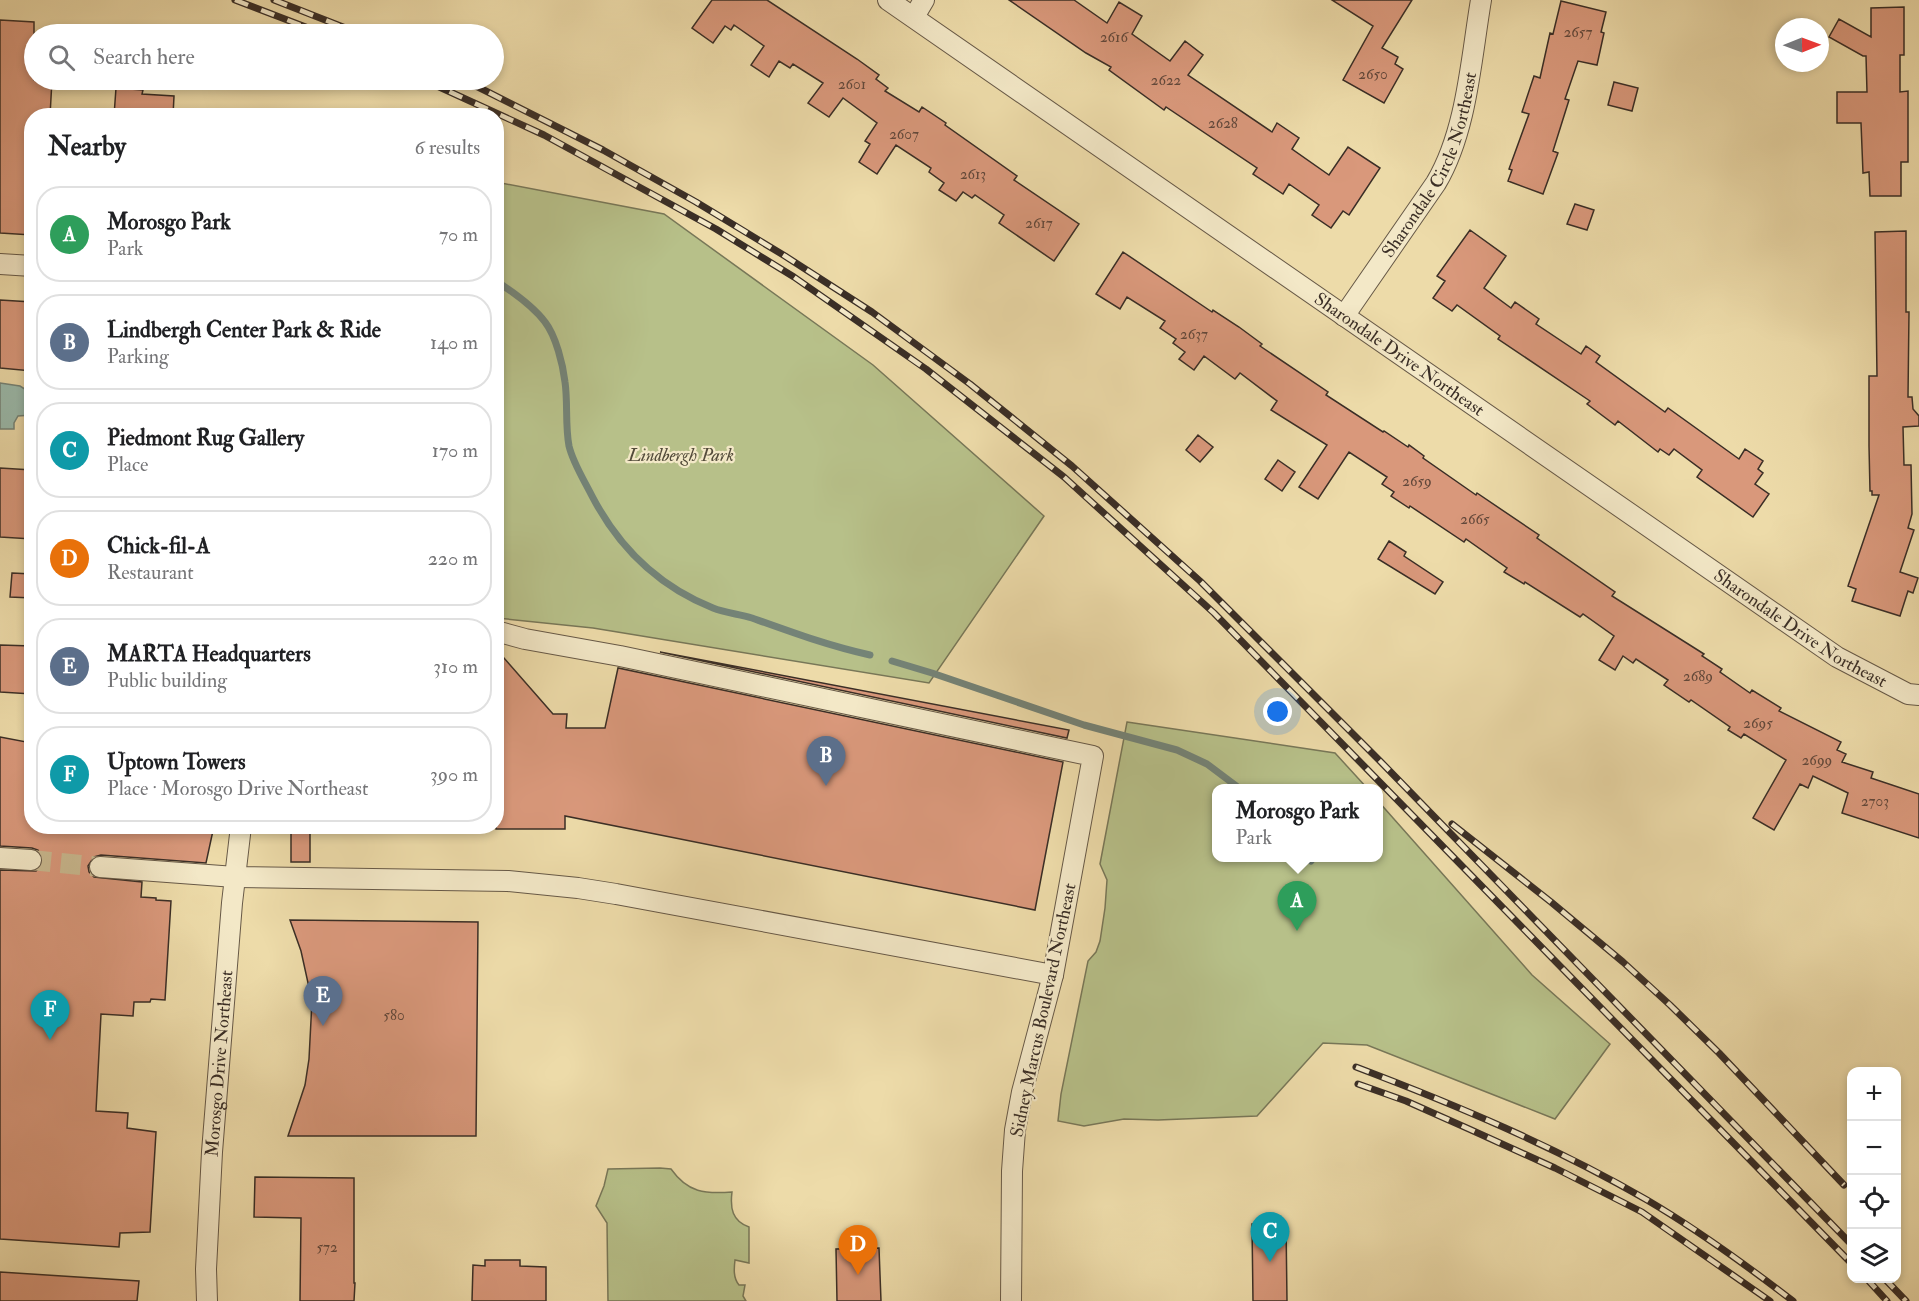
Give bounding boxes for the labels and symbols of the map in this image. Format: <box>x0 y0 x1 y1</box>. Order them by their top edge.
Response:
north arrow <box>1775 18 1829 72</box>
house number: 2657 <box>1564 23 1592 42</box>
house number: 2616 <box>1100 28 1129 47</box>
house number: 2650 <box>1358 65 1388 84</box>
street label: Sharondale Circle Northeast <box>1377 70 1482 262</box>
house number: 2622 <box>1151 71 1182 90</box>
house number: 2601 <box>838 75 866 94</box>
house number: 2628 <box>1208 114 1238 133</box>
house number: 2607 <box>889 125 919 144</box>
house number: 2613 <box>960 165 986 184</box>
house number: 2617 <box>1025 214 1053 233</box>
street label: Sharondale Drive Northeast <box>1310 288 1489 422</box>
house number: 2637 <box>1180 325 1208 344</box>
park label: Lindbergh Park <box>627 444 734 467</box>
house number: 2659 <box>1402 472 1432 491</box>
house number: 2665 <box>1460 510 1490 529</box>
street label: Sharondale Drive Northeast <box>1709 564 1891 693</box>
house number: 2689 <box>1683 667 1713 686</box>
your location <box>1263 697 1292 726</box>
house number: 2695 <box>1743 714 1773 733</box>
pin: B <box>806 736 846 786</box>
house number: 2699 <box>1802 751 1832 770</box>
house number: 2703 <box>1861 792 1889 811</box>
street label: Sidney Marcus Boulevard Northeast <box>1005 881 1082 1139</box>
pin: A <box>1278 882 1316 931</box>
street label: Morosgo Drive Northeast <box>201 969 239 1158</box>
pin: E <box>304 976 342 1026</box>
pin: F <box>31 990 70 1040</box>
house number: 580 <box>383 1006 405 1025</box>
pin: C <box>1250 1212 1290 1262</box>
pin: D <box>838 1226 878 1275</box>
house number: 572 <box>316 1238 338 1257</box>

